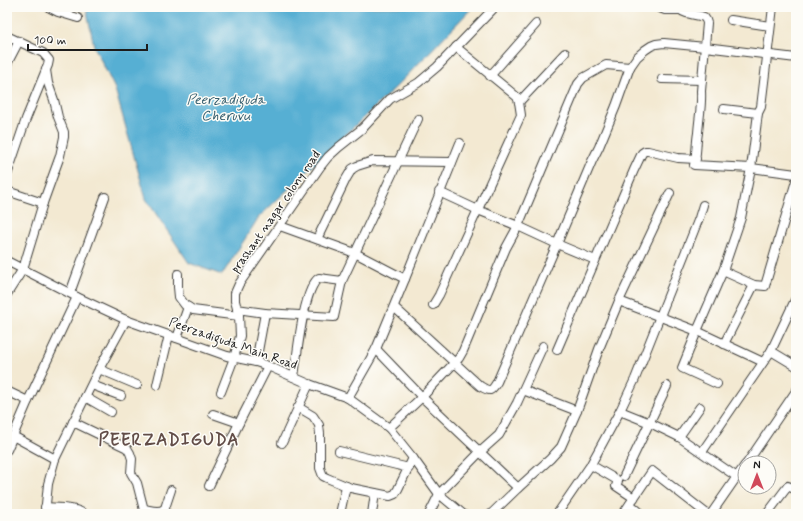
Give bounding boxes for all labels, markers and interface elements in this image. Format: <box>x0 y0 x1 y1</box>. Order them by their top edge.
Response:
scale bar <box>28 26 147 52</box>
text: 100 m <box>34 33 66 49</box>
water label: Peerzadiguda Cheruvu <box>187 91 266 125</box>
street label: prashant nagar colony road <box>227 147 325 277</box>
street label: Peerzadiguda Main Road <box>166 314 300 376</box>
district label: PEERZADIGUDA <box>99 429 239 451</box>
north arrow <box>737 455 777 495</box>
text: N <box>753 459 761 473</box>

